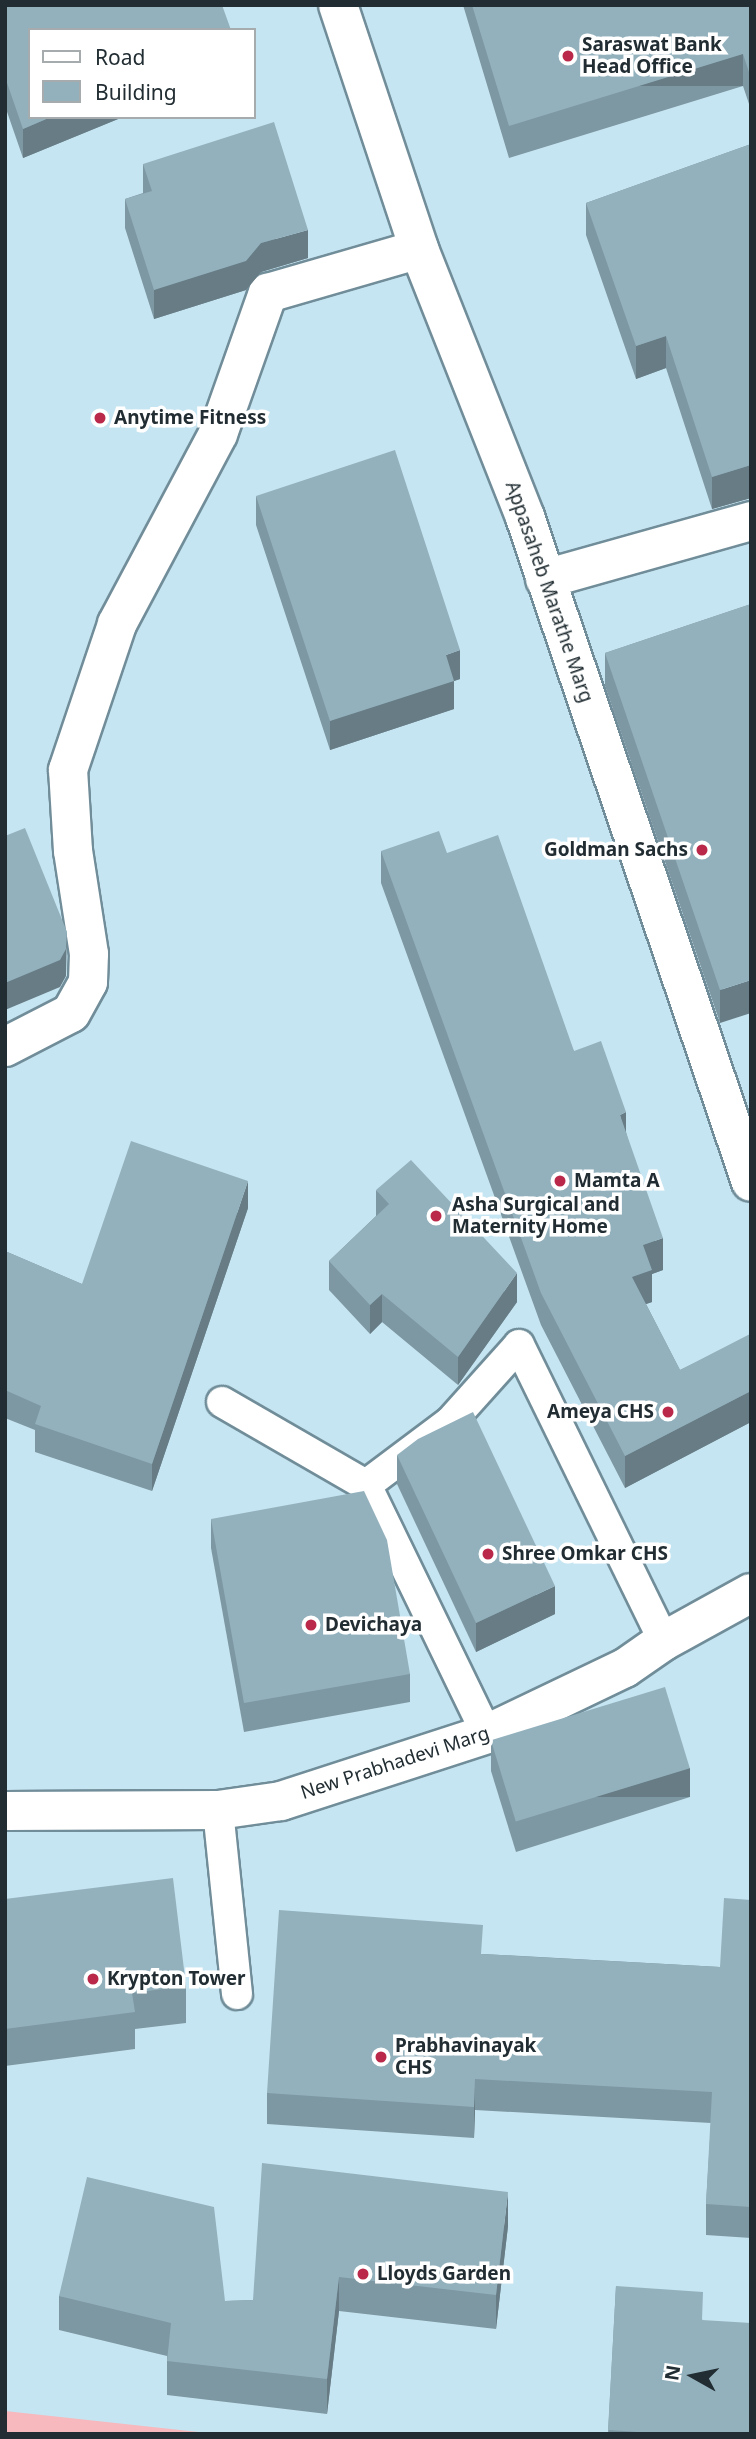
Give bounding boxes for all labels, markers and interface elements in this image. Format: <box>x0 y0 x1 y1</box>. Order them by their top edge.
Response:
legend <box>28 28 256 119</box>
place label: Saraswat Bank Head Office <box>582 34 722 78</box>
text: Road <box>95 43 145 71</box>
marker: Saraswat Bank Head Office <box>560 48 576 64</box>
text: Building <box>95 78 177 106</box>
place label: Anytime Fitness <box>114 407 266 429</box>
marker: Anytime Fitness <box>92 410 108 426</box>
street label: Appasaheb Marathe Marg <box>500 478 598 706</box>
place label: Goldman Sachs <box>544 839 688 861</box>
marker: Goldman Sachs <box>694 842 710 858</box>
place label: Mamta A <box>574 1170 660 1192</box>
marker: Mamta A <box>552 1173 568 1189</box>
place label: Asha Surgical and Maternity Home <box>452 1194 620 1238</box>
marker: Asha Surgical and Maternity Home <box>426 1206 446 1226</box>
place label: Ameya CHS <box>547 1401 654 1423</box>
marker: Ameya CHS <box>660 1404 676 1420</box>
place label: Shree Omkar CHS <box>502 1543 668 1565</box>
marker: Shree Omkar CHS <box>480 1546 496 1562</box>
place label: Devichaya <box>325 1614 422 1636</box>
marker: Devichaya <box>303 1617 319 1633</box>
street label: New Prabhadevi Marg <box>298 1722 492 1804</box>
place label: Krypton Tower <box>107 1968 246 1990</box>
marker: Krypton Tower <box>85 1971 101 1987</box>
place label: Prabhavinayak CHS <box>395 2035 536 2079</box>
marker: Prabhavinayak CHS <box>373 2049 389 2065</box>
place label: Lloyds Garden <box>377 2263 511 2285</box>
marker: Lloyds Garden <box>355 2266 371 2282</box>
north arrow <box>658 2341 728 2411</box>
text: N <box>658 2363 686 2382</box>

